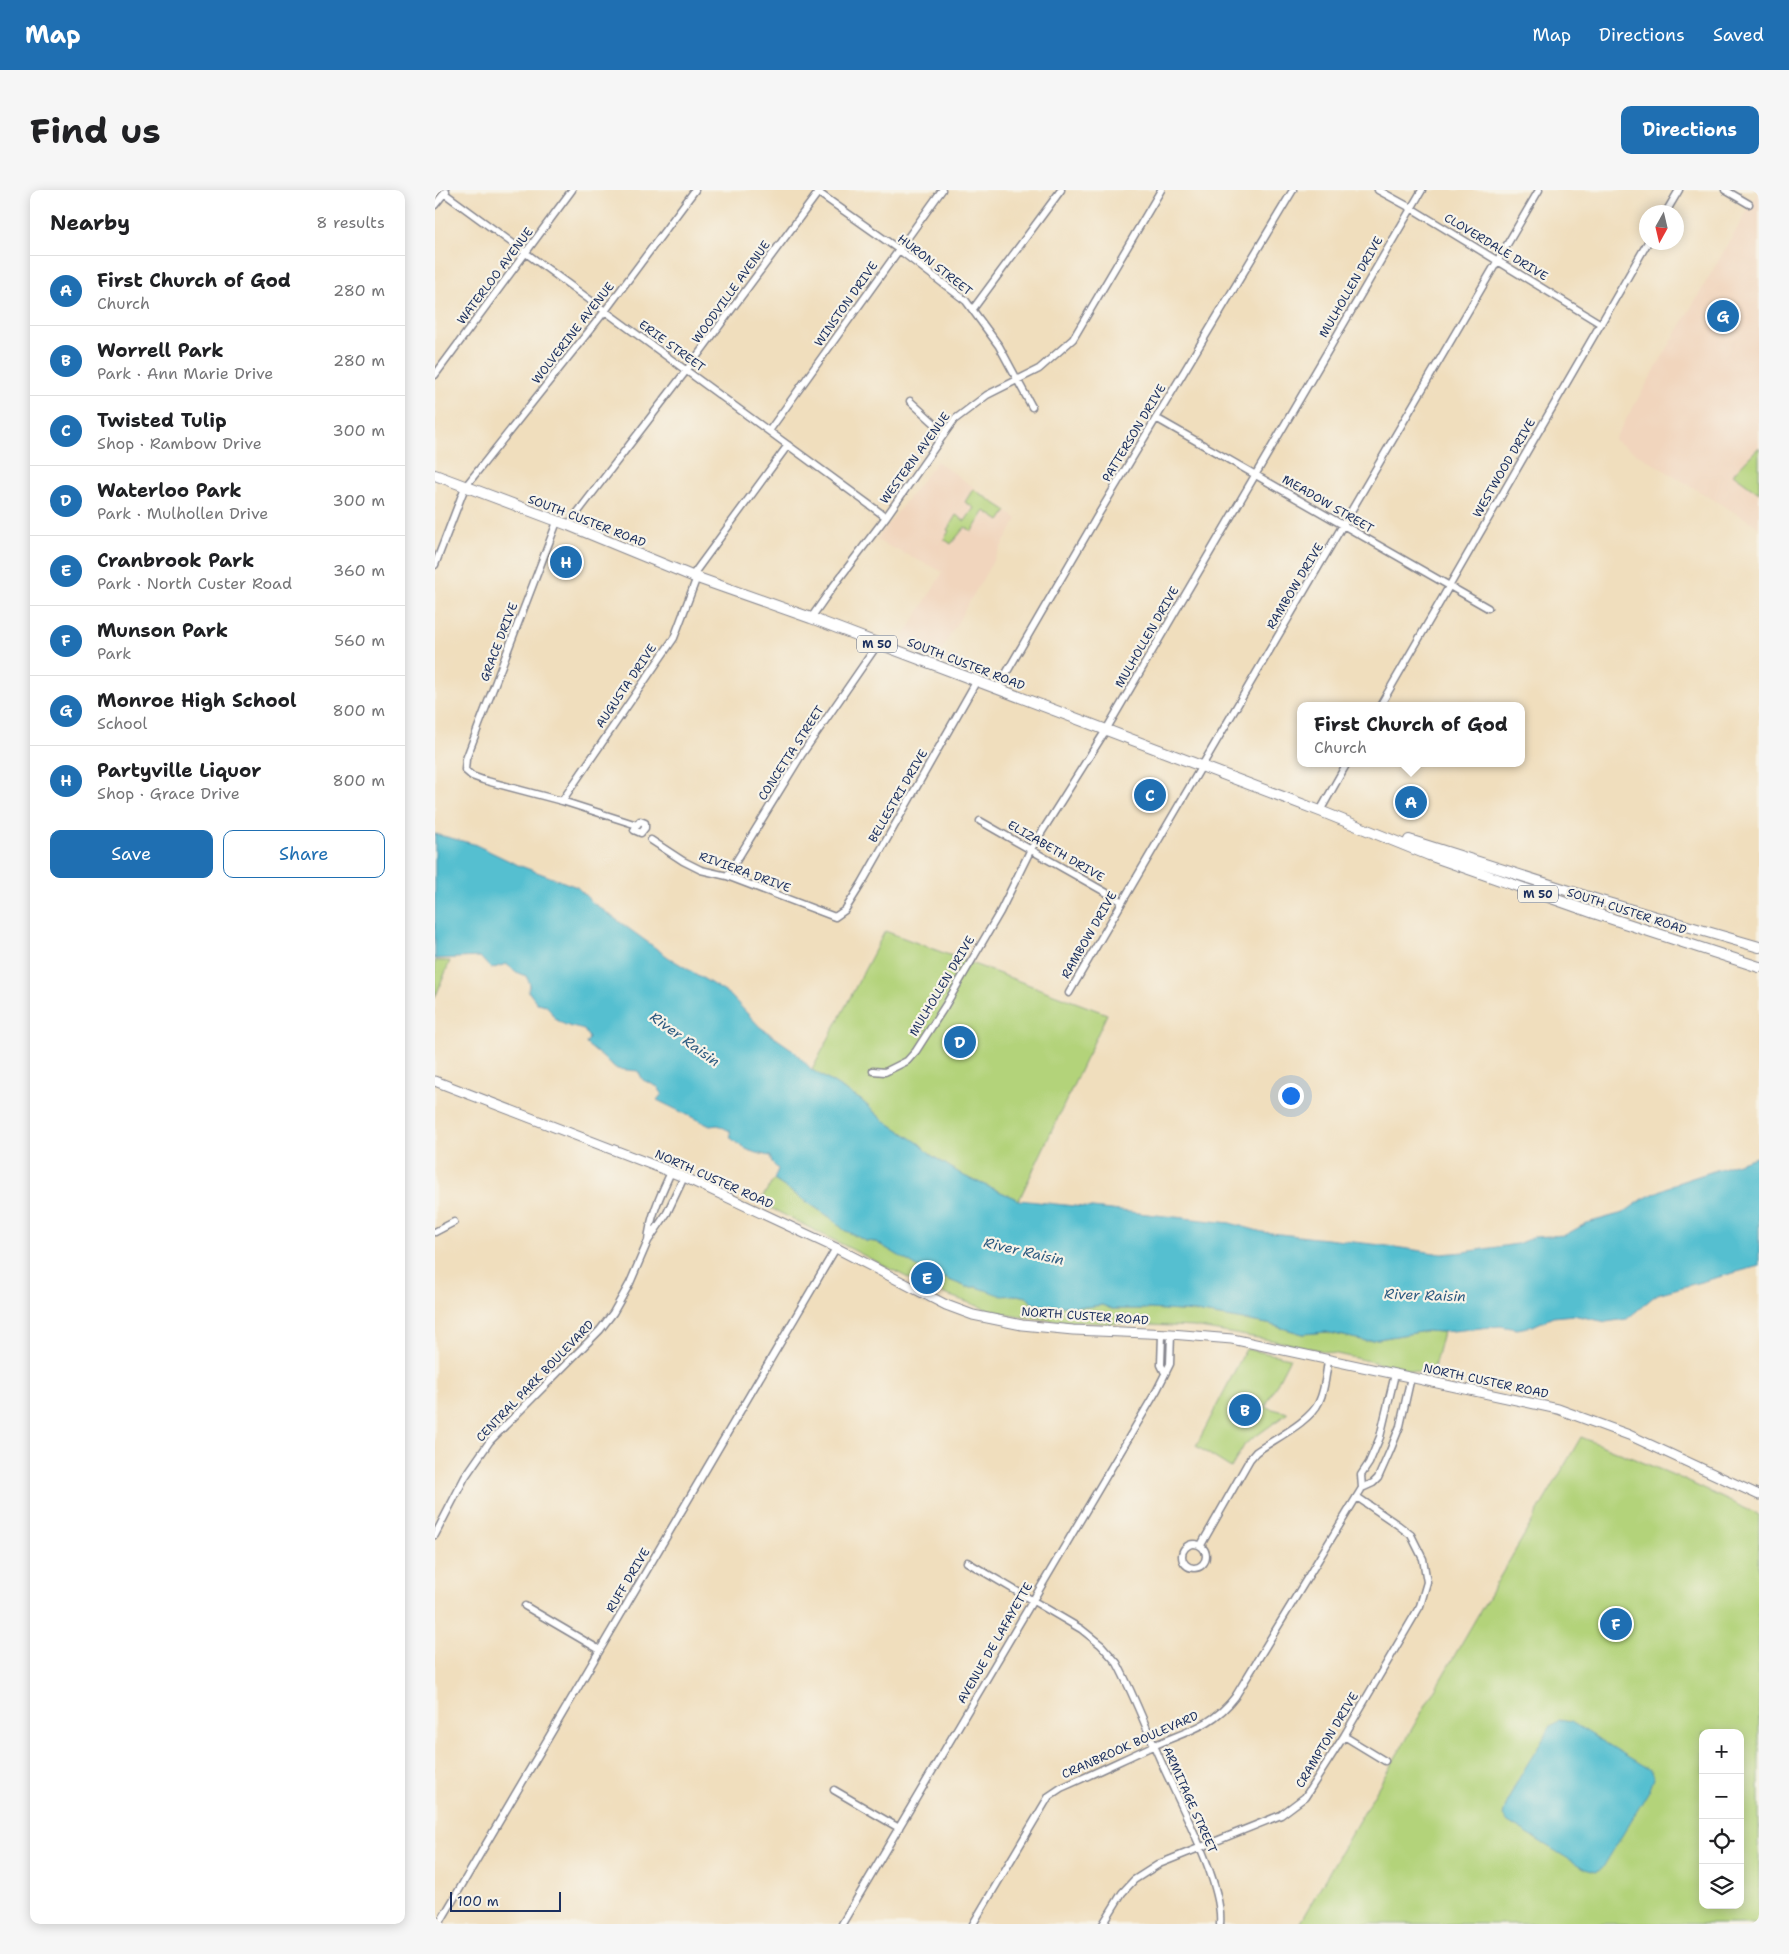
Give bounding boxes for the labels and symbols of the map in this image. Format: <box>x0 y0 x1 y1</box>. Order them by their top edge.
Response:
north arrow <box>1639 205 1684 250</box>
street label: CLOVERDALE DRIVE <box>1441 210 1551 284</box>
street label: WATERLOO AVENUE <box>453 224 537 328</box>
street label: HURON STREET <box>894 231 976 300</box>
street label: MULHOLLEN DRIVE <box>1315 233 1387 341</box>
street label: WOODVILLE AVENUE <box>688 237 774 347</box>
street label: WINSTON DRIVE <box>811 258 881 350</box>
street label: WOLVERINE AVENUE <box>528 279 618 387</box>
pin: G <box>1707 297 1739 335</box>
street label: ERIE STREET <box>636 317 709 376</box>
street label: PATTERSON DRIVE <box>1099 381 1169 485</box>
street label: WESTERN AVENUE <box>876 409 954 507</box>
street label: WESTWOOD DRIVE <box>1469 416 1539 520</box>
street label: MEADOW STREET <box>1279 471 1377 537</box>
street label: SOUTH CUSTER ROAD <box>526 491 648 551</box>
street label: RAMBOW DRIVE <box>1263 540 1327 632</box>
pin: H <box>550 543 582 581</box>
street label: MULHOLLEN DRIVE <box>1111 583 1183 691</box>
street label: GRACE DRIVE <box>477 600 521 684</box>
street label: SOUTH CUSTER ROAD <box>905 634 1027 694</box>
road number: M 50 <box>857 636 897 652</box>
street label: AUGUSTA DRIVE <box>592 641 660 731</box>
street label: CONCETTA STREET <box>754 702 828 803</box>
street label: BELLESTRI DRIVE <box>865 746 931 846</box>
pin: C <box>1134 776 1166 814</box>
pin: A <box>1395 783 1427 821</box>
street label: ELIZABETH DRIVE <box>1005 817 1107 885</box>
street label: RIVIERA DRIVE <box>697 848 793 896</box>
street label: SOUTH CUSTER ROAD <box>1565 884 1689 938</box>
road number: M 50 <box>1518 886 1558 902</box>
street label: RAMBOW DRIVE <box>1058 889 1120 981</box>
street label: MULHOLLEN DRIVE <box>906 933 978 1039</box>
water label: River Raisin <box>647 1008 723 1070</box>
pin: D <box>944 1023 976 1061</box>
your location <box>1278 1083 1304 1109</box>
street label: NORTH CUSTER ROAD <box>652 1146 776 1212</box>
water label: River Raisin <box>982 1233 1066 1269</box>
pin: E <box>911 1259 943 1297</box>
water label: River Raisin <box>1384 1285 1466 1305</box>
street label: NORTH CUSTER ROAD <box>1021 1304 1149 1328</box>
street label: CENTRAL PARK BOULEVARD <box>473 1317 598 1445</box>
street label: NORTH CUSTER ROAD <box>1422 1360 1550 1402</box>
pin: B <box>1229 1391 1261 1429</box>
street label: RUFF DRIVE <box>602 1545 654 1615</box>
street label: AVENUE DE LAFAYETTE <box>954 1579 1036 1707</box>
pin: F <box>1600 1605 1632 1643</box>
street label: CRAMPTON DRIVE <box>1292 1689 1362 1791</box>
street label: CRANBROOK BOULEVARD <box>1059 1708 1201 1782</box>
street label: ARMITAGE STREET <box>1159 1744 1221 1856</box>
scale bar <box>450 1889 561 1912</box>

